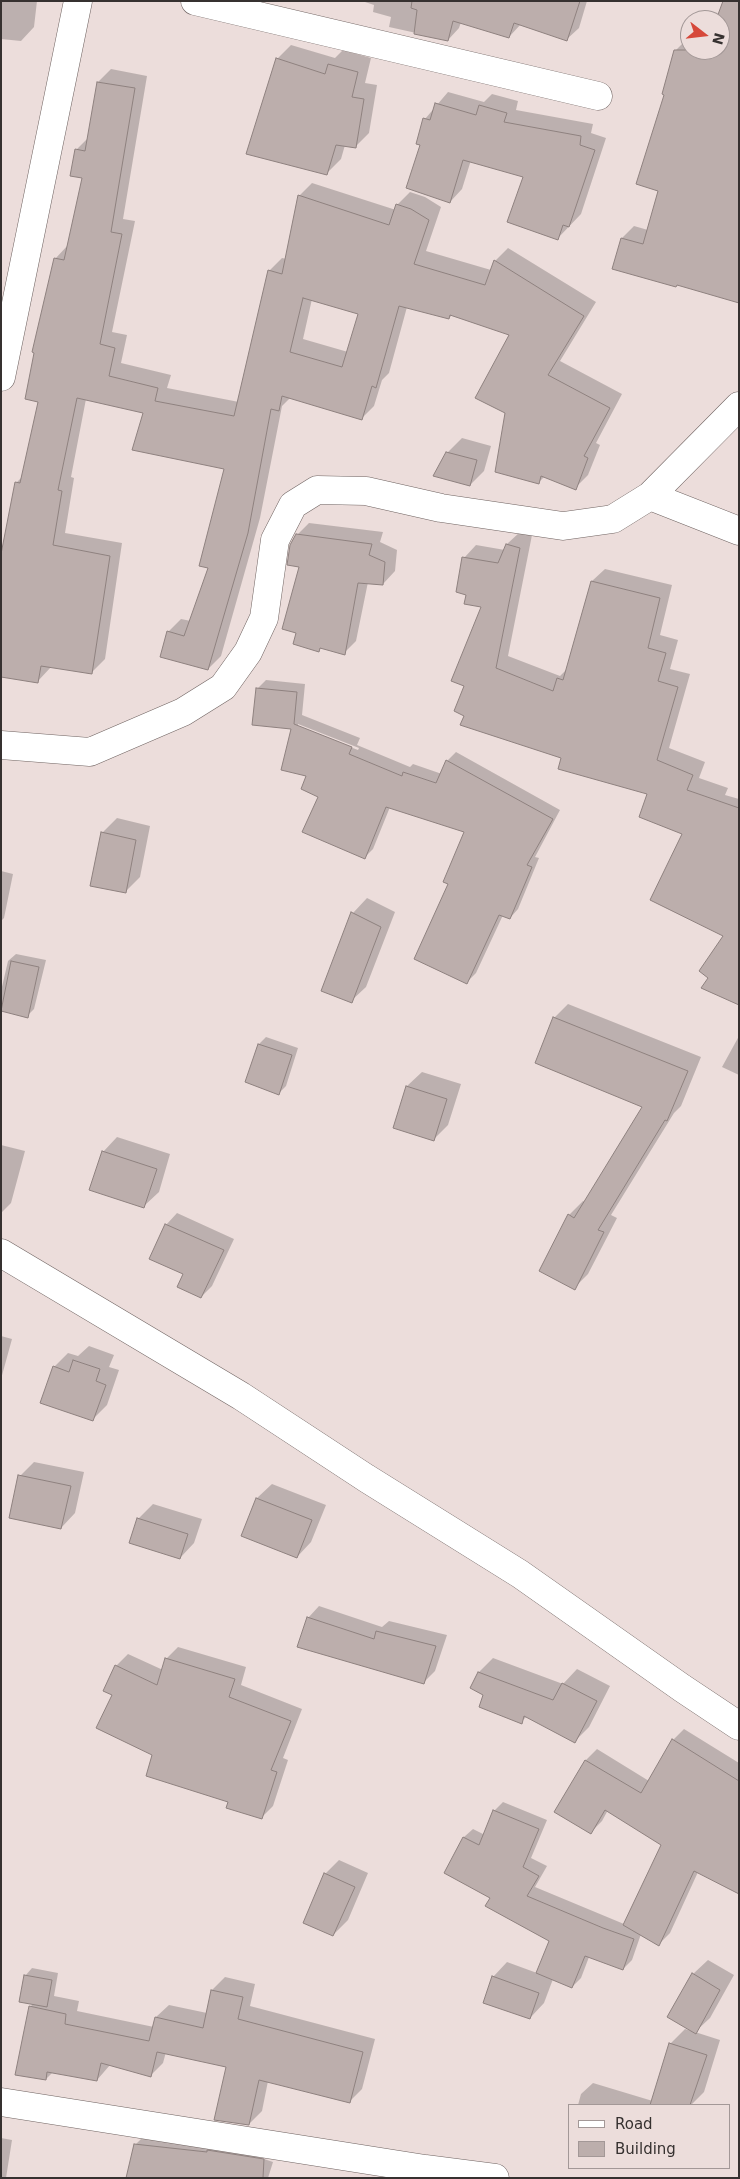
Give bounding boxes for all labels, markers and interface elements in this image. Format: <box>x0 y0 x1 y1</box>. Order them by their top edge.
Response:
north arrow <box>680 10 730 60</box>
text: N <box>709 31 728 47</box>
legend <box>568 2104 730 2169</box>
text: Road <box>615 2115 653 2133</box>
text: Building <box>615 2140 676 2158</box>

